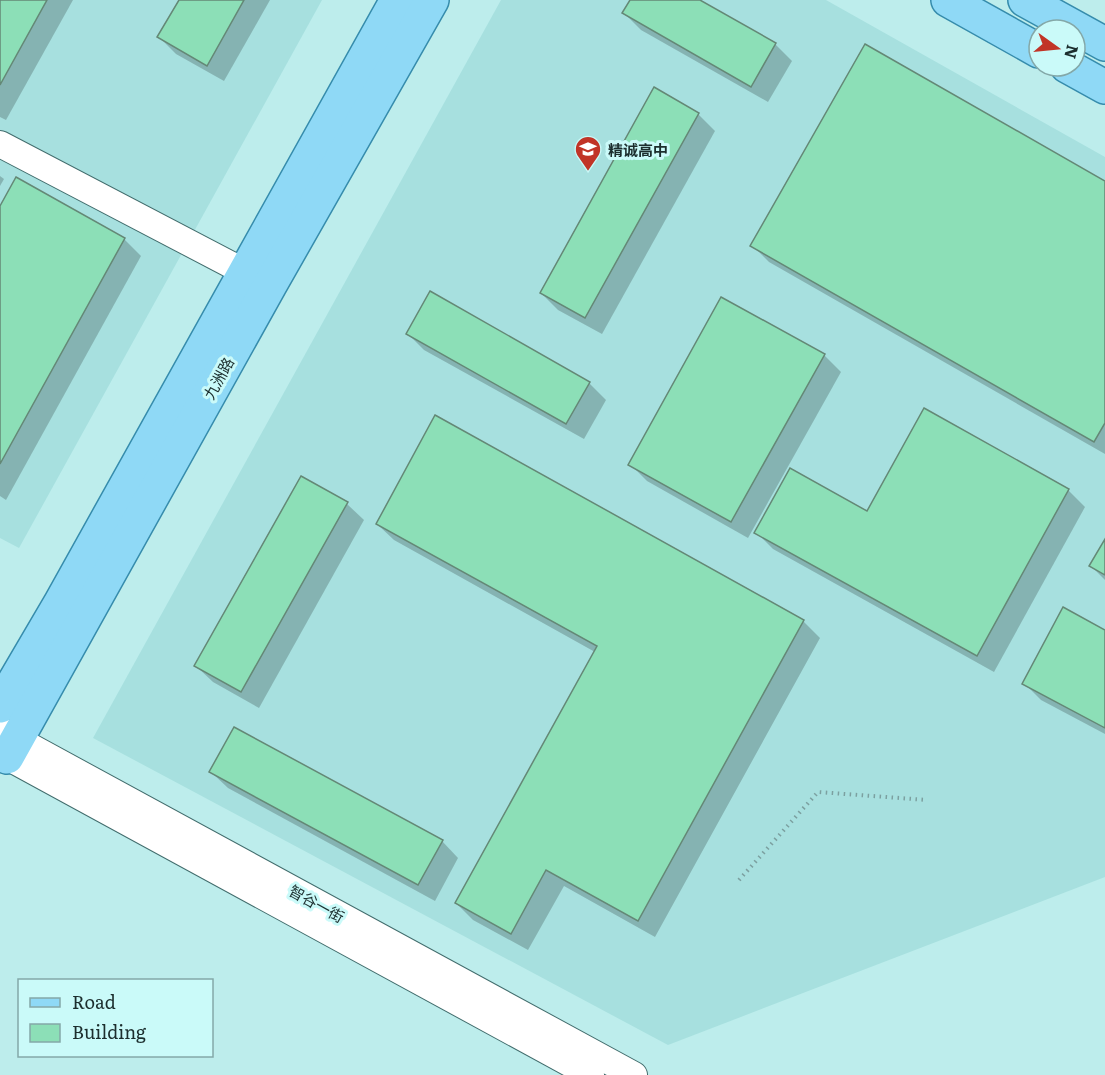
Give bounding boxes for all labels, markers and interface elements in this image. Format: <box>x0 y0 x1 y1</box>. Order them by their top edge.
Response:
north arrow <box>1027 18 1087 78</box>
text: N <box>1059 43 1086 62</box>
school or university icon: 精诚高中 <box>573 134 603 172</box>
place label: 精诚高中 <box>608 138 668 161</box>
street label: 九洲路 <box>197 353 239 403</box>
street label: 智谷一街 <box>285 878 349 928</box>
legend <box>18 979 213 1057</box>
text: Road <box>72 988 116 1015</box>
text: Building <box>72 1018 147 1045</box>

